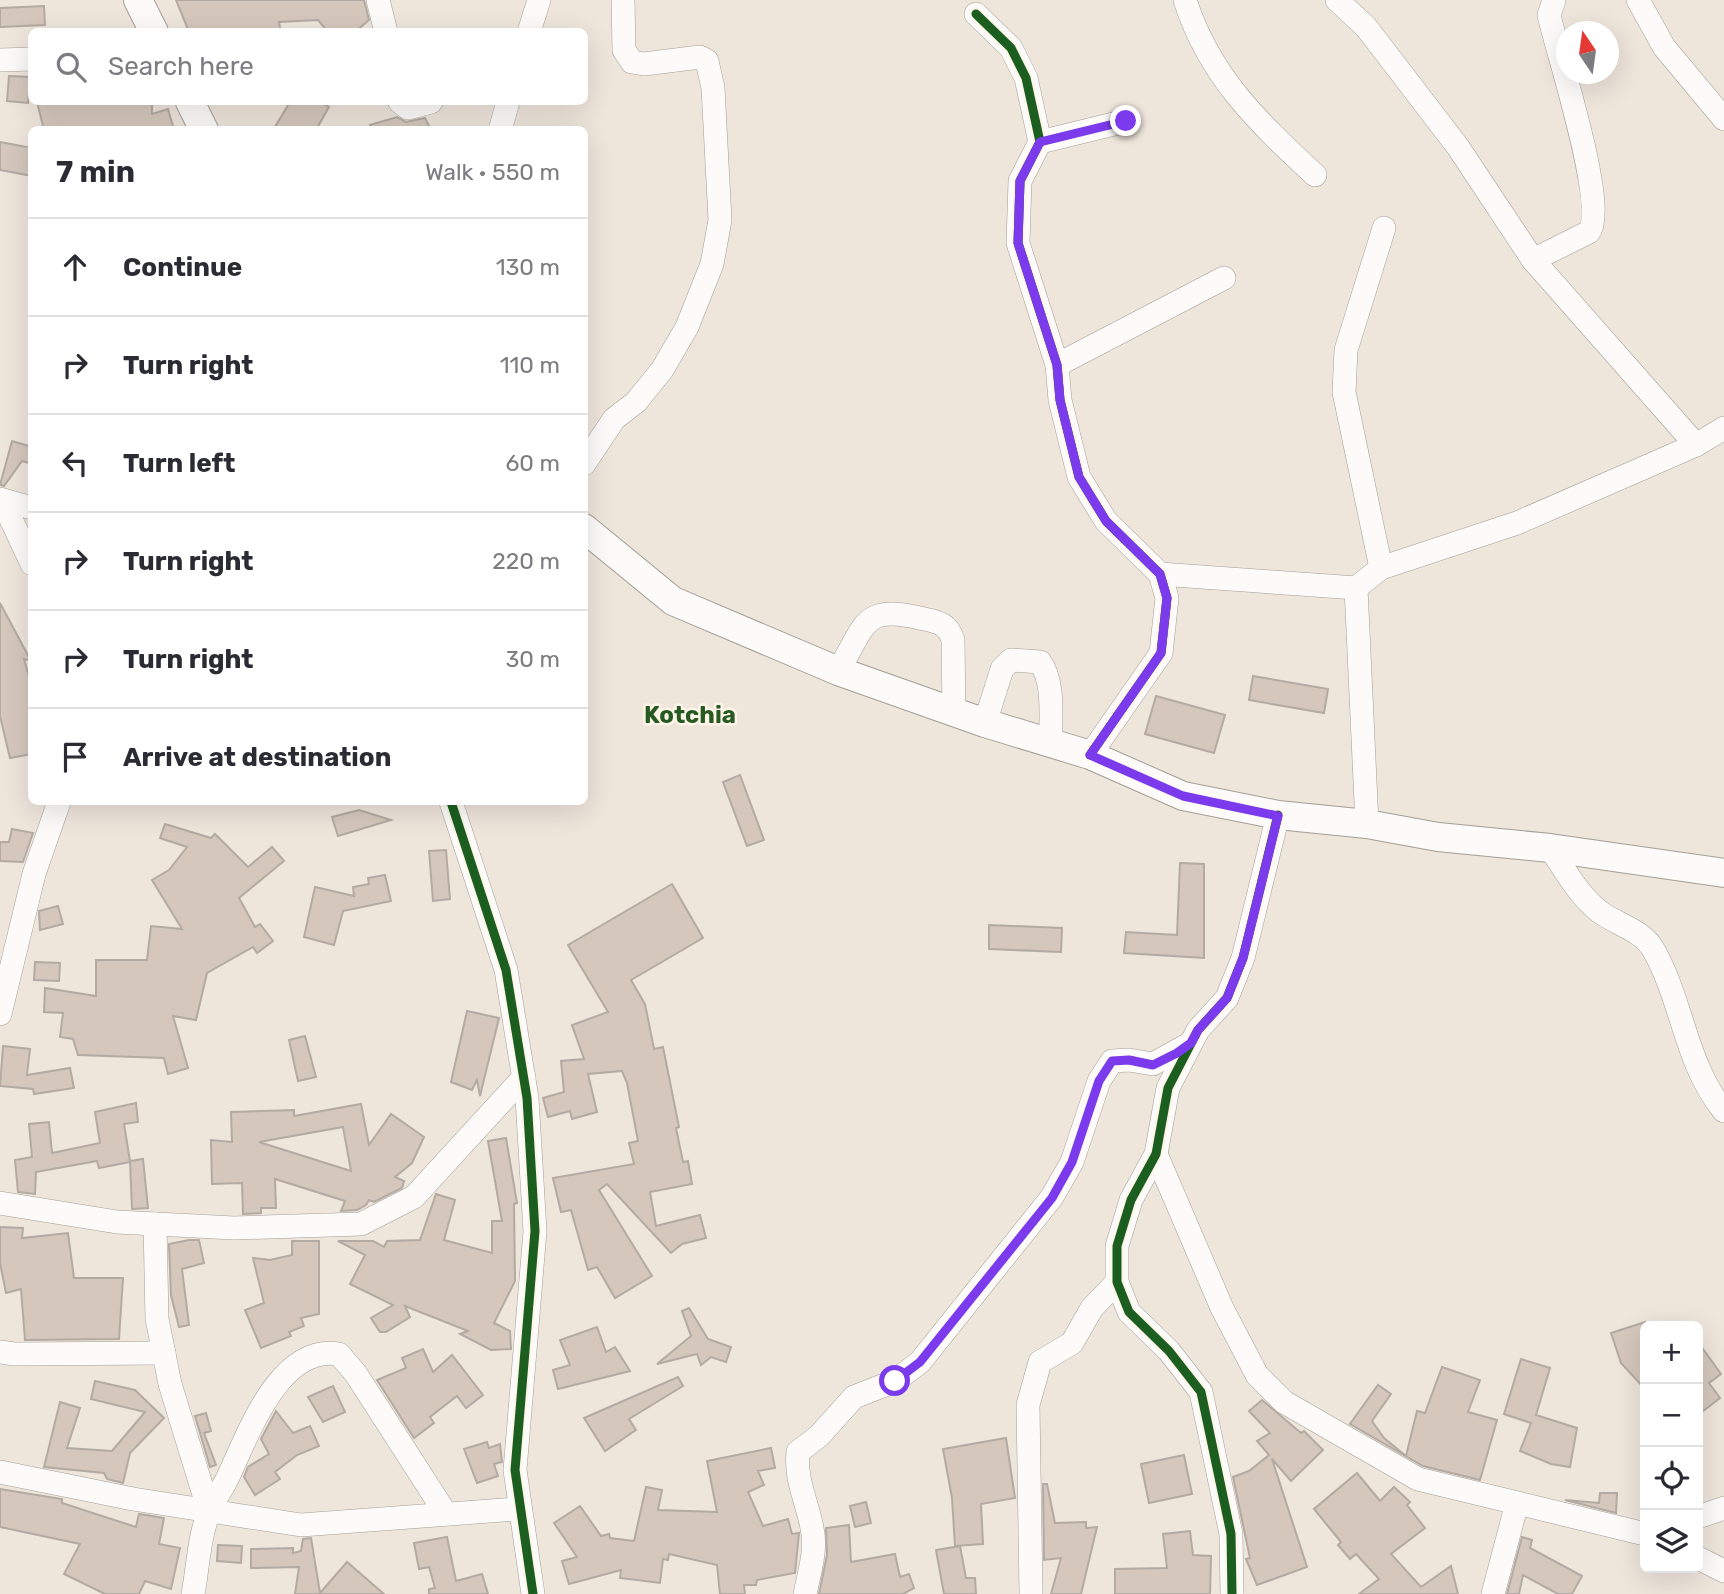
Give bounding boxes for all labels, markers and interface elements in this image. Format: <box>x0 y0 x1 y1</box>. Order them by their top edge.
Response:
north arrow <box>1556 21 1619 84</box>
search box <box>28 28 588 105</box>
icon: search <box>52 48 90 86</box>
text: Search here <box>108 51 254 82</box>
route end <box>1110 105 1141 136</box>
text: 7 min <box>56 154 135 190</box>
text: Walk · 550 m <box>425 158 560 186</box>
icon: ahead <box>56 248 94 286</box>
text: Continue <box>123 252 242 283</box>
text: 130 m <box>496 253 560 281</box>
icon: right <box>56 346 94 384</box>
text: Turn right <box>123 350 253 381</box>
text: 110 m <box>500 351 560 379</box>
icon: left <box>56 444 94 482</box>
text: Turn left <box>123 448 235 479</box>
text: 60 m <box>505 449 560 477</box>
icon: right <box>56 542 94 580</box>
text: Turn right <box>123 546 253 577</box>
text: 220 m <box>492 547 560 575</box>
icon: right <box>56 640 94 678</box>
text: Turn right <box>123 644 253 675</box>
text: 30 m <box>505 645 560 673</box>
district label: Kotchia <box>644 701 736 729</box>
icon: arrive <box>56 738 94 776</box>
text: Arrive at destination <box>123 742 391 773</box>
map controls <box>1640 1321 1703 1573</box>
button: + <box>1640 1321 1703 1384</box>
route start <box>879 1365 910 1396</box>
button: − <box>1640 1384 1703 1447</box>
button: locate <box>1640 1447 1703 1510</box>
button: layers <box>1640 1510 1703 1573</box>

